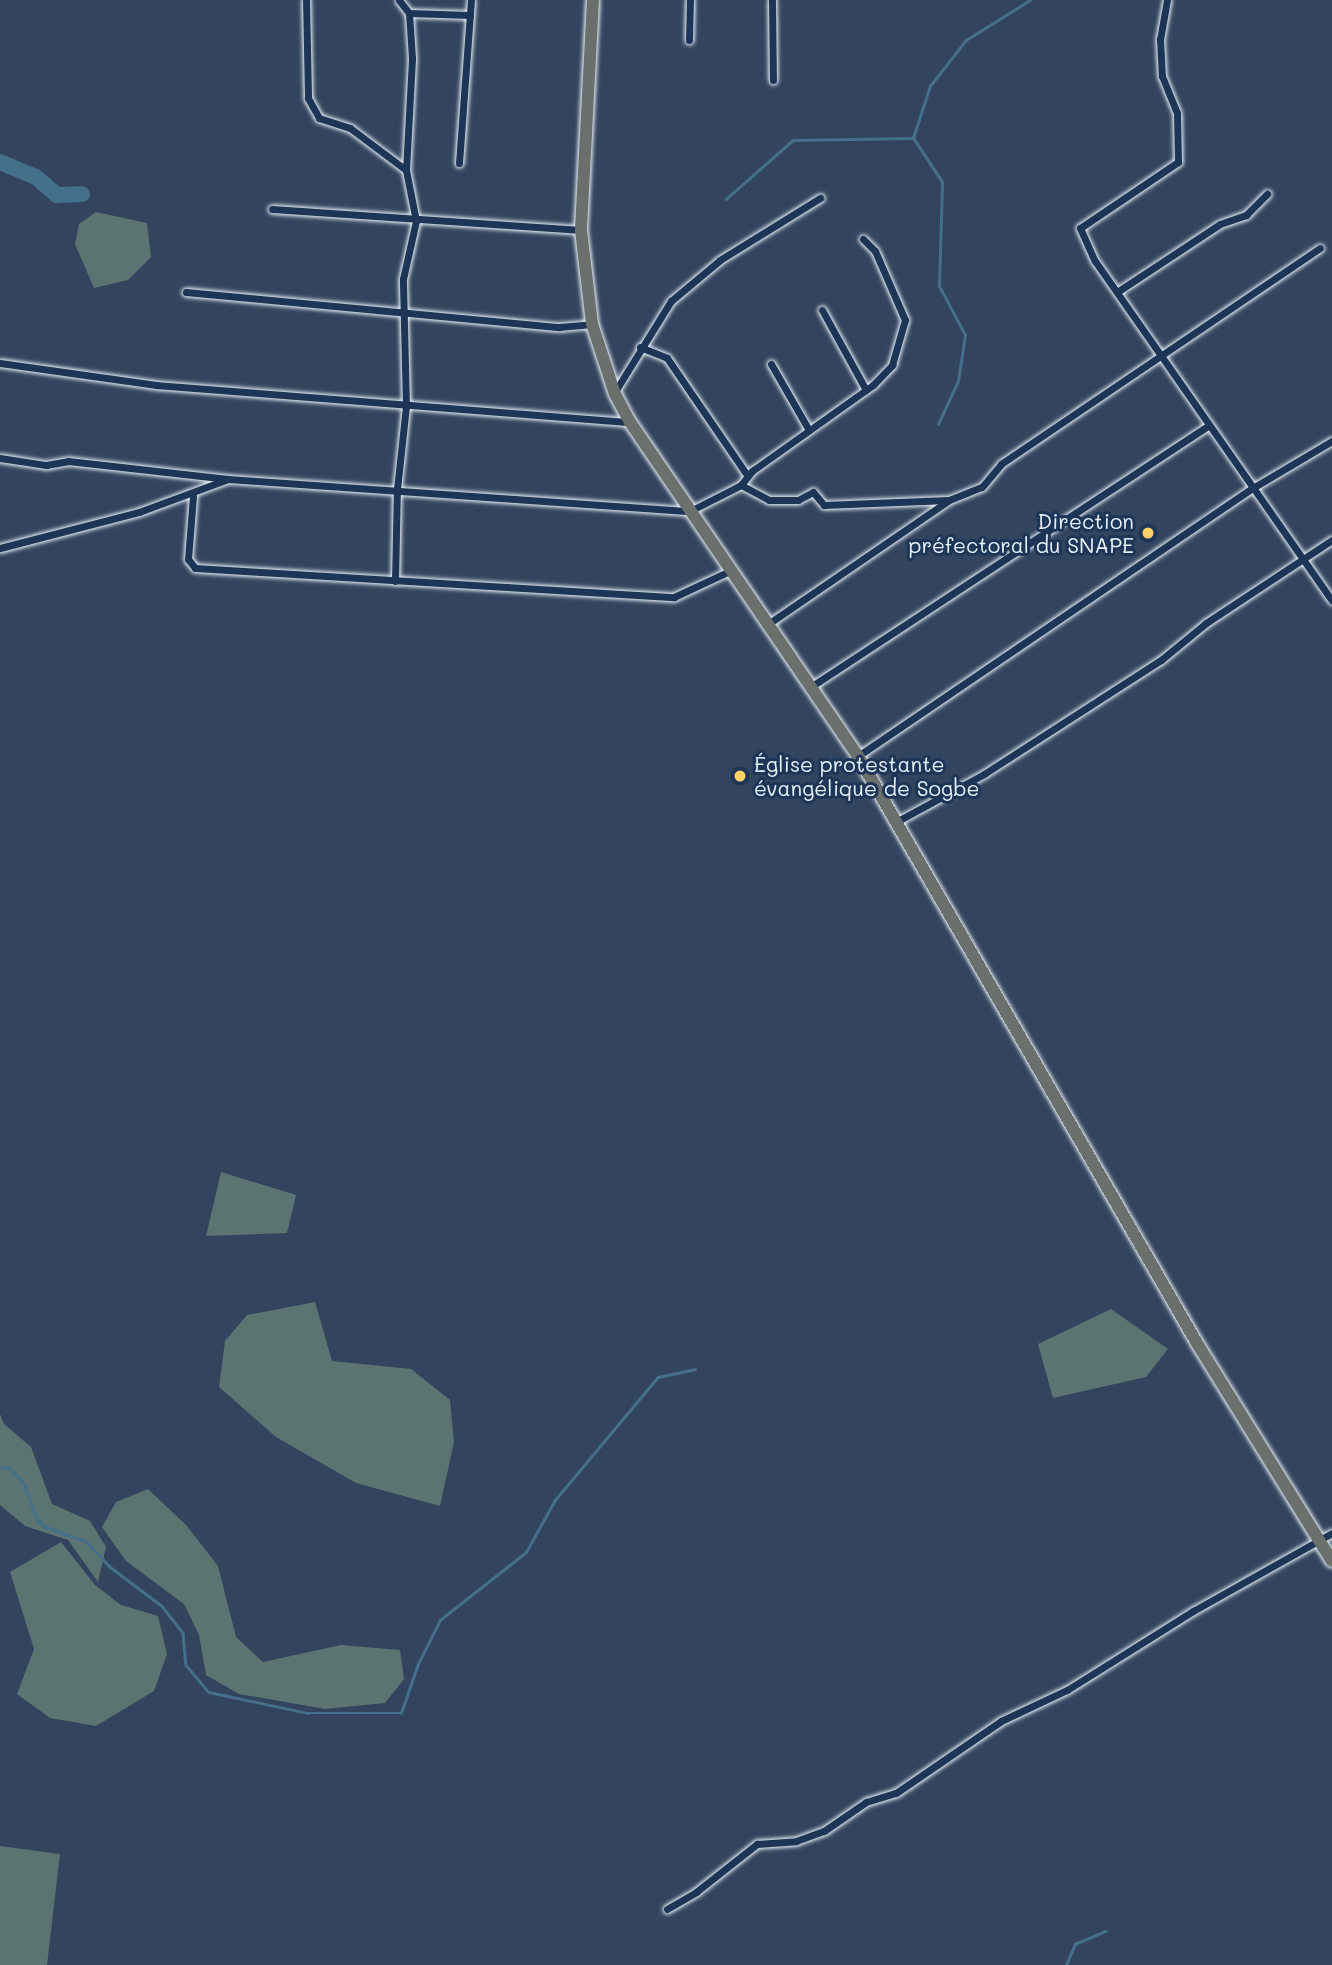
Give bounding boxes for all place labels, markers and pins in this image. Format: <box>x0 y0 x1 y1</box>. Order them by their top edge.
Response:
place label: Direction préfectoral du SNAPE <box>908 508 1134 558</box>
marker: Direction préfectoral du SNAPE <box>1140 525 1156 541</box>
place label: Église protestante évangélique de Sogbe <box>754 751 980 801</box>
marker: Église protestante évangélique de Sogbe <box>732 768 748 784</box>

